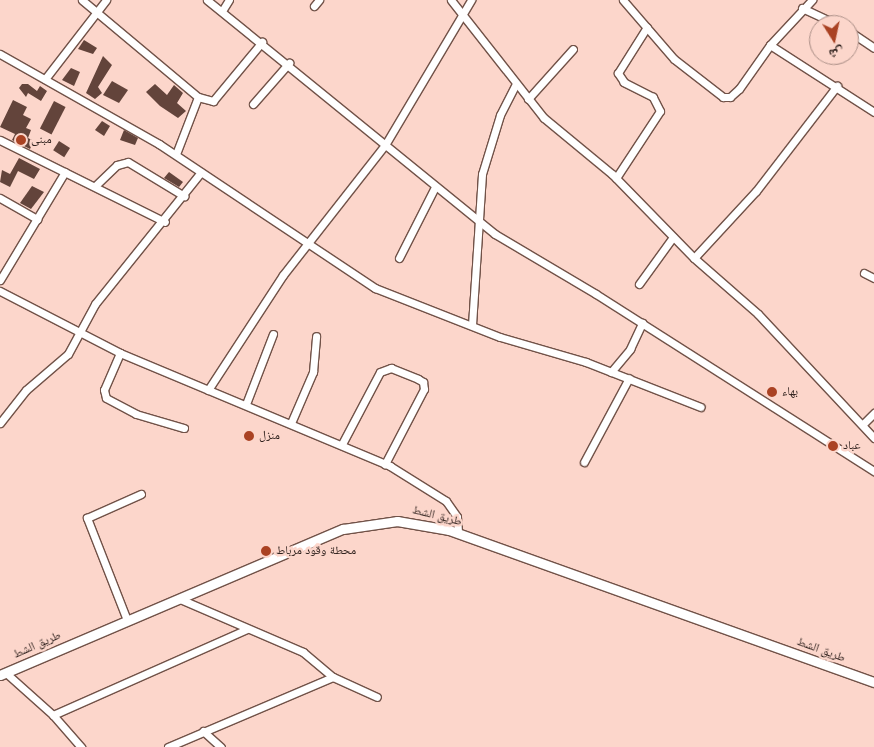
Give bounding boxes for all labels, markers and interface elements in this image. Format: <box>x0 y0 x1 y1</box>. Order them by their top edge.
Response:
north arrow <box>809 15 859 65</box>
text: ش <box>828 45 845 63</box>
place label: مبنى <box>31 133 52 147</box>
marker: مبنى <box>15 134 27 146</box>
place label: بهاء <box>782 385 798 399</box>
marker: بهاء <box>766 386 778 398</box>
place label: منزل <box>259 429 280 443</box>
marker: منزل <box>243 430 255 442</box>
place label: عباد <box>843 439 861 453</box>
marker: عباد <box>827 440 839 452</box>
street label: طريق الشط <box>411 503 463 529</box>
place label: محطة وقود مرباط <box>276 544 356 558</box>
marker: محطة وقود مرباط <box>260 545 272 557</box>
street label: طريق الشط <box>11 628 63 662</box>
street label: طريق الشط <box>795 635 847 665</box>

